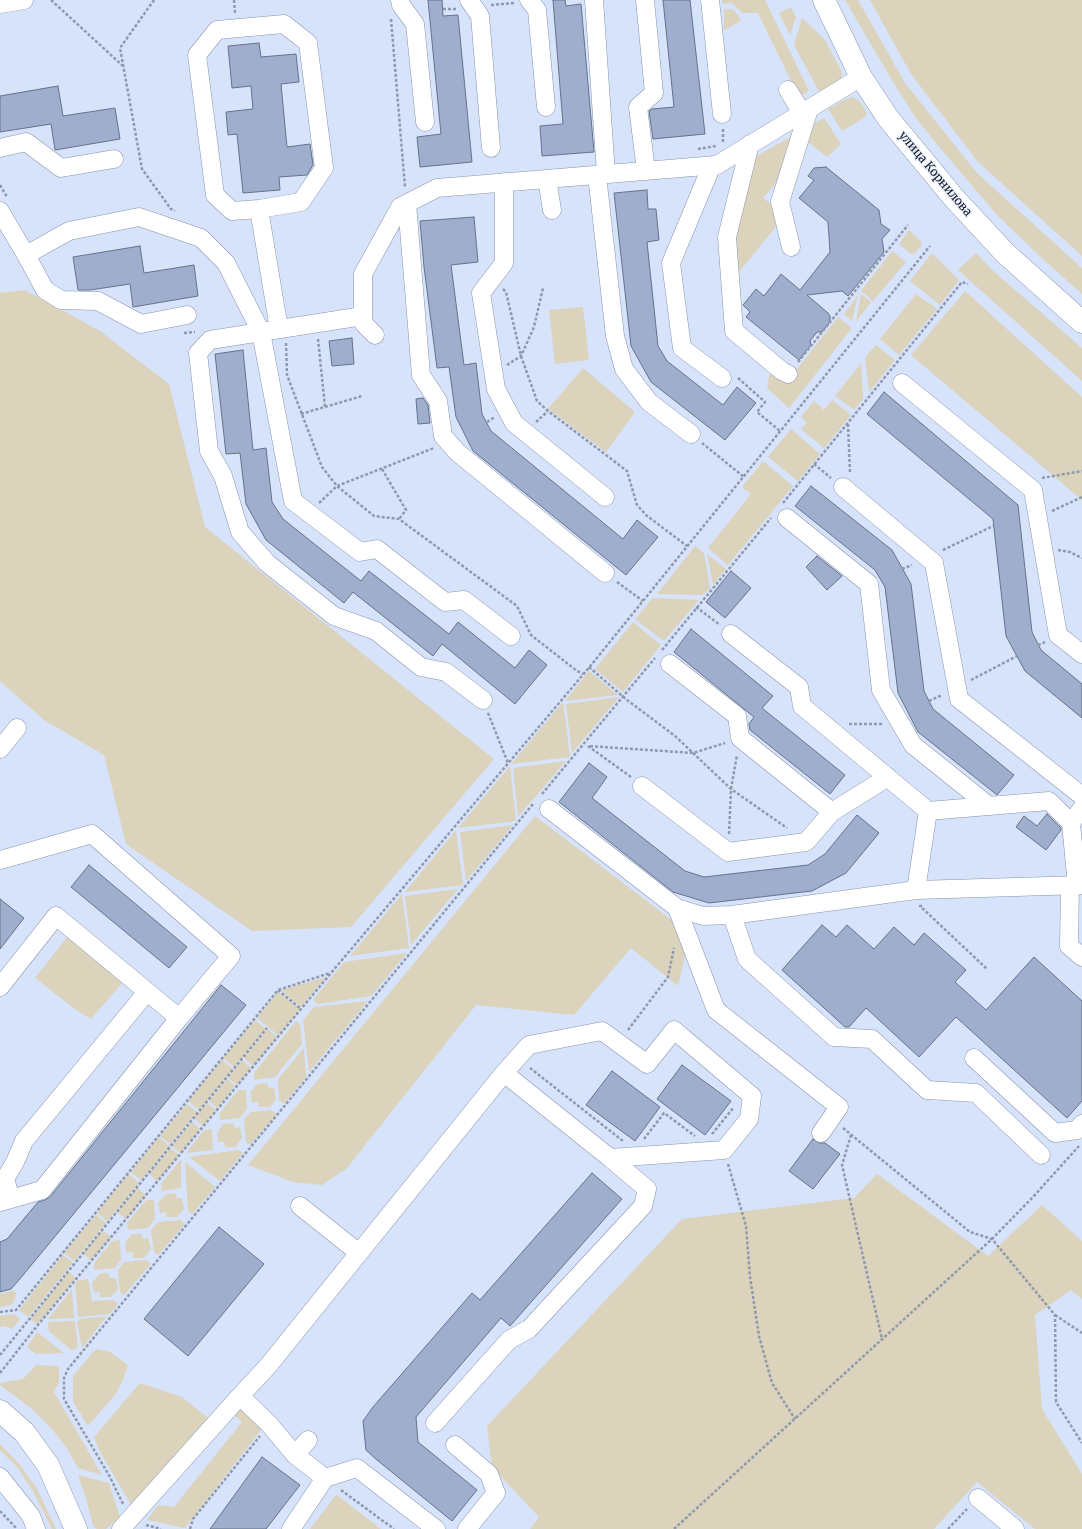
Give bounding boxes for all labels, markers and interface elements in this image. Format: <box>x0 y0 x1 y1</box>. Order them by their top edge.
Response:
street label: улица Корнилова <box>895 129 975 219</box>

